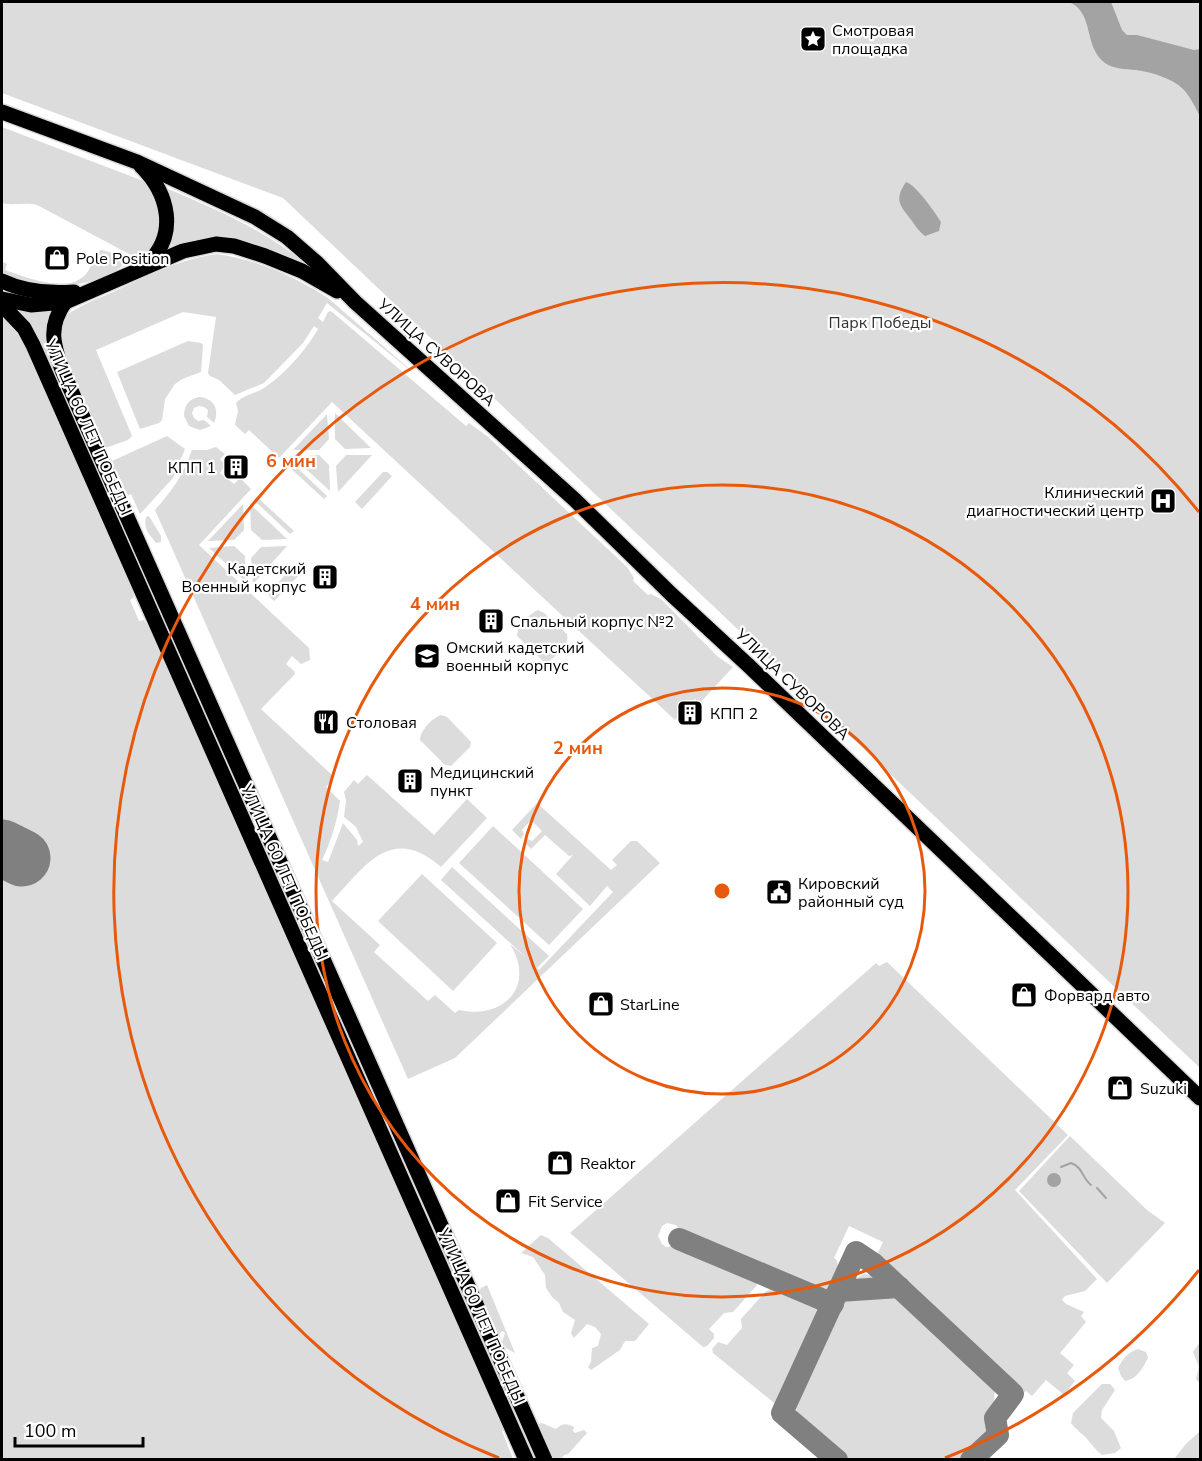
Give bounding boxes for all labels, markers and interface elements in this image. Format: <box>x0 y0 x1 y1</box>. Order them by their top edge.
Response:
place label: Смотровая площадка <box>832 20 914 60</box>
place icon: Смотровая площадка <box>798 24 828 54</box>
shop icon: Pole Position <box>42 243 72 273</box>
place label: Pole Position <box>76 248 169 270</box>
street label: УЛИЦА СУВОРОВА <box>372 293 500 412</box>
park label: Парк Победы <box>829 312 931 334</box>
street label: УЛИЦА 60 ЛЕТ ПОБЕДЫ <box>39 335 137 519</box>
text: 6 мин <box>266 449 316 473</box>
building icon: КПП 1 <box>221 452 251 482</box>
place label: КПП 1 <box>168 457 216 479</box>
place label: Клинический диагностический центр <box>967 482 1144 522</box>
hospital icon: Клинический диагностический центр <box>1148 486 1178 516</box>
place label: Кадетский Военный корпус <box>181 558 306 598</box>
building icon: Кадетский Военный корпус <box>310 562 340 592</box>
text: 4 мин <box>410 592 460 616</box>
building icon: Спальный корпус №2 <box>476 606 506 636</box>
place label: Спальный корпус №2 <box>510 611 674 633</box>
street label: УЛИЦА СУВОРОВА <box>730 624 855 745</box>
place label: Омский кадетский военный корпус <box>446 637 585 677</box>
school or university icon: Омский кадетский военный корпус <box>412 641 442 671</box>
building icon: КПП 2 <box>675 698 705 728</box>
place label: КПП 2 <box>710 703 758 725</box>
restaurant icon: Столовая <box>311 707 341 737</box>
place label: Столовая <box>346 712 417 734</box>
text: 2 мин <box>553 736 603 760</box>
place label: Медицинский пункт <box>430 762 534 802</box>
building icon: Медицинский пункт <box>395 766 425 796</box>
street label: УЛИЦА 60 ЛЕТ ПОБЕДЫ <box>235 780 333 964</box>
place label: Кировский районный суд <box>798 873 904 913</box>
public building icon: Кировский районный суд <box>764 877 794 907</box>
centre of rings <box>712 881 732 901</box>
shop icon: Форвард авто <box>1009 980 1039 1010</box>
place label: Форвард авто <box>1044 985 1150 1007</box>
shop icon: StarLine <box>586 989 616 1019</box>
place label: StarLine <box>620 994 680 1016</box>
shop icon: Suzuki <box>1105 1073 1135 1103</box>
place label: Suzuki <box>1140 1078 1187 1100</box>
shop icon: Reaktor <box>545 1148 575 1178</box>
place label: Reaktor <box>580 1153 636 1175</box>
shop icon: Fit Service <box>493 1186 523 1216</box>
place label: Fit Service <box>528 1191 602 1213</box>
street label: УЛИЦА 60 ЛЕТ ПОБЕДЫ <box>432 1224 530 1408</box>
scale bar <box>15 1410 142 1448</box>
text: 100 m <box>24 1419 76 1443</box>

